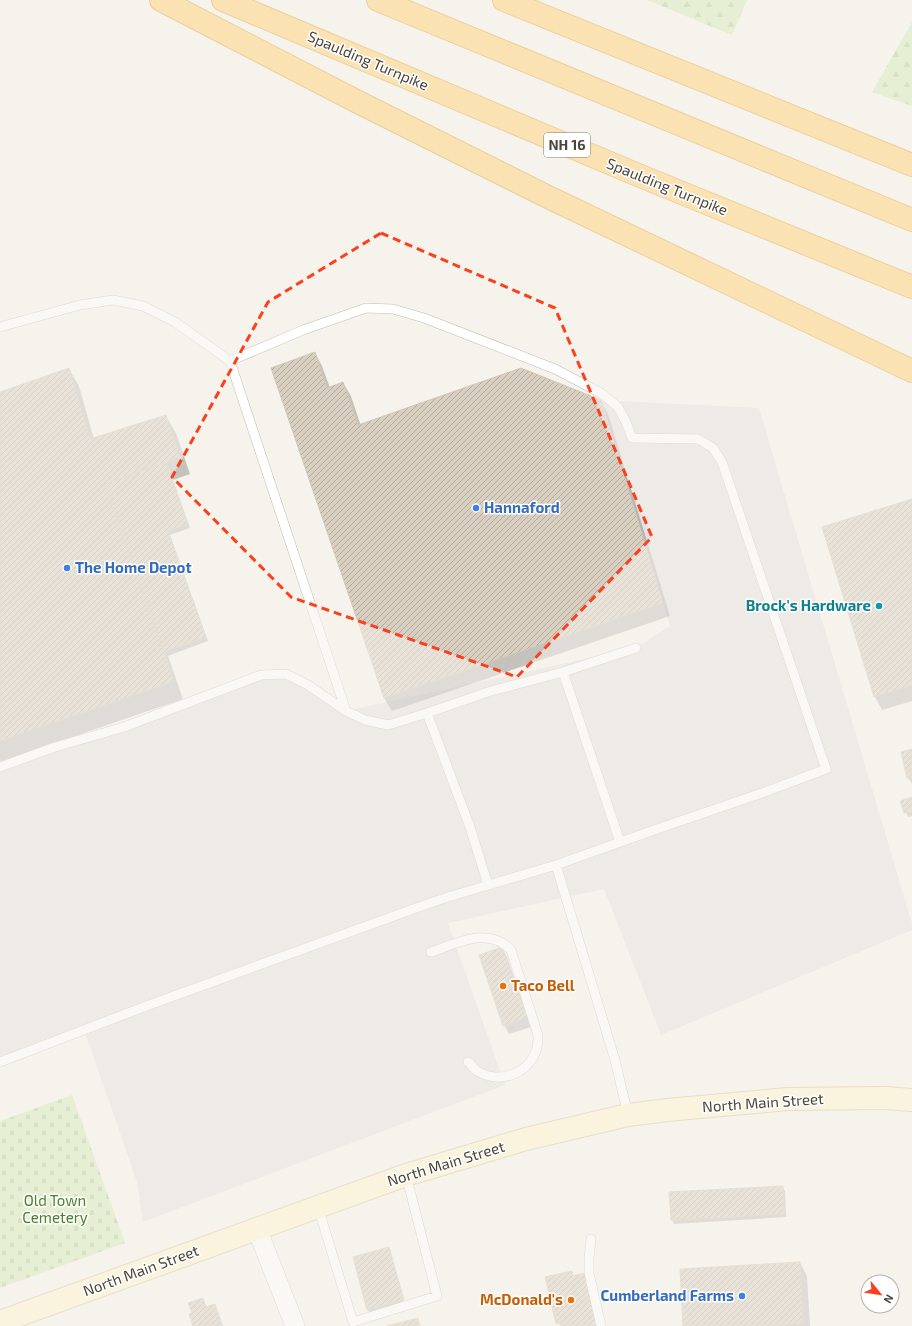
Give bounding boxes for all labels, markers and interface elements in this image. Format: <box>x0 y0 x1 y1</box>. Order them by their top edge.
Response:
street label: Spaulding Turnpike <box>305 27 431 94</box>
road number: NH 16 <box>544 133 590 157</box>
street label: Spaulding Turnpike <box>604 154 731 219</box>
place label: Hannaford <box>484 498 560 516</box>
marker: Hannaford <box>471 503 481 513</box>
place label: The Home Depot <box>75 558 192 576</box>
marker: The Home Depot <box>62 563 72 573</box>
place label: Brock's Hardware <box>746 596 871 614</box>
marker: Brock's Hardware <box>874 601 884 611</box>
place label: Taco Bell <box>511 976 575 994</box>
marker: Taco Bell <box>498 981 508 991</box>
street label: North Main Street <box>702 1089 825 1115</box>
street label: North Main Street <box>385 1137 507 1189</box>
park label: Old Town Cemetery <box>22 1191 88 1226</box>
street label: North Main Street <box>80 1241 201 1299</box>
north arrow <box>860 1274 900 1314</box>
place label: Cumberland Farms <box>600 1286 734 1304</box>
place label: McDonald's <box>480 1290 563 1308</box>
marker: Cumberland Farms <box>737 1291 747 1301</box>
text: N <box>881 1293 897 1306</box>
marker: McDonald's <box>566 1295 576 1305</box>

